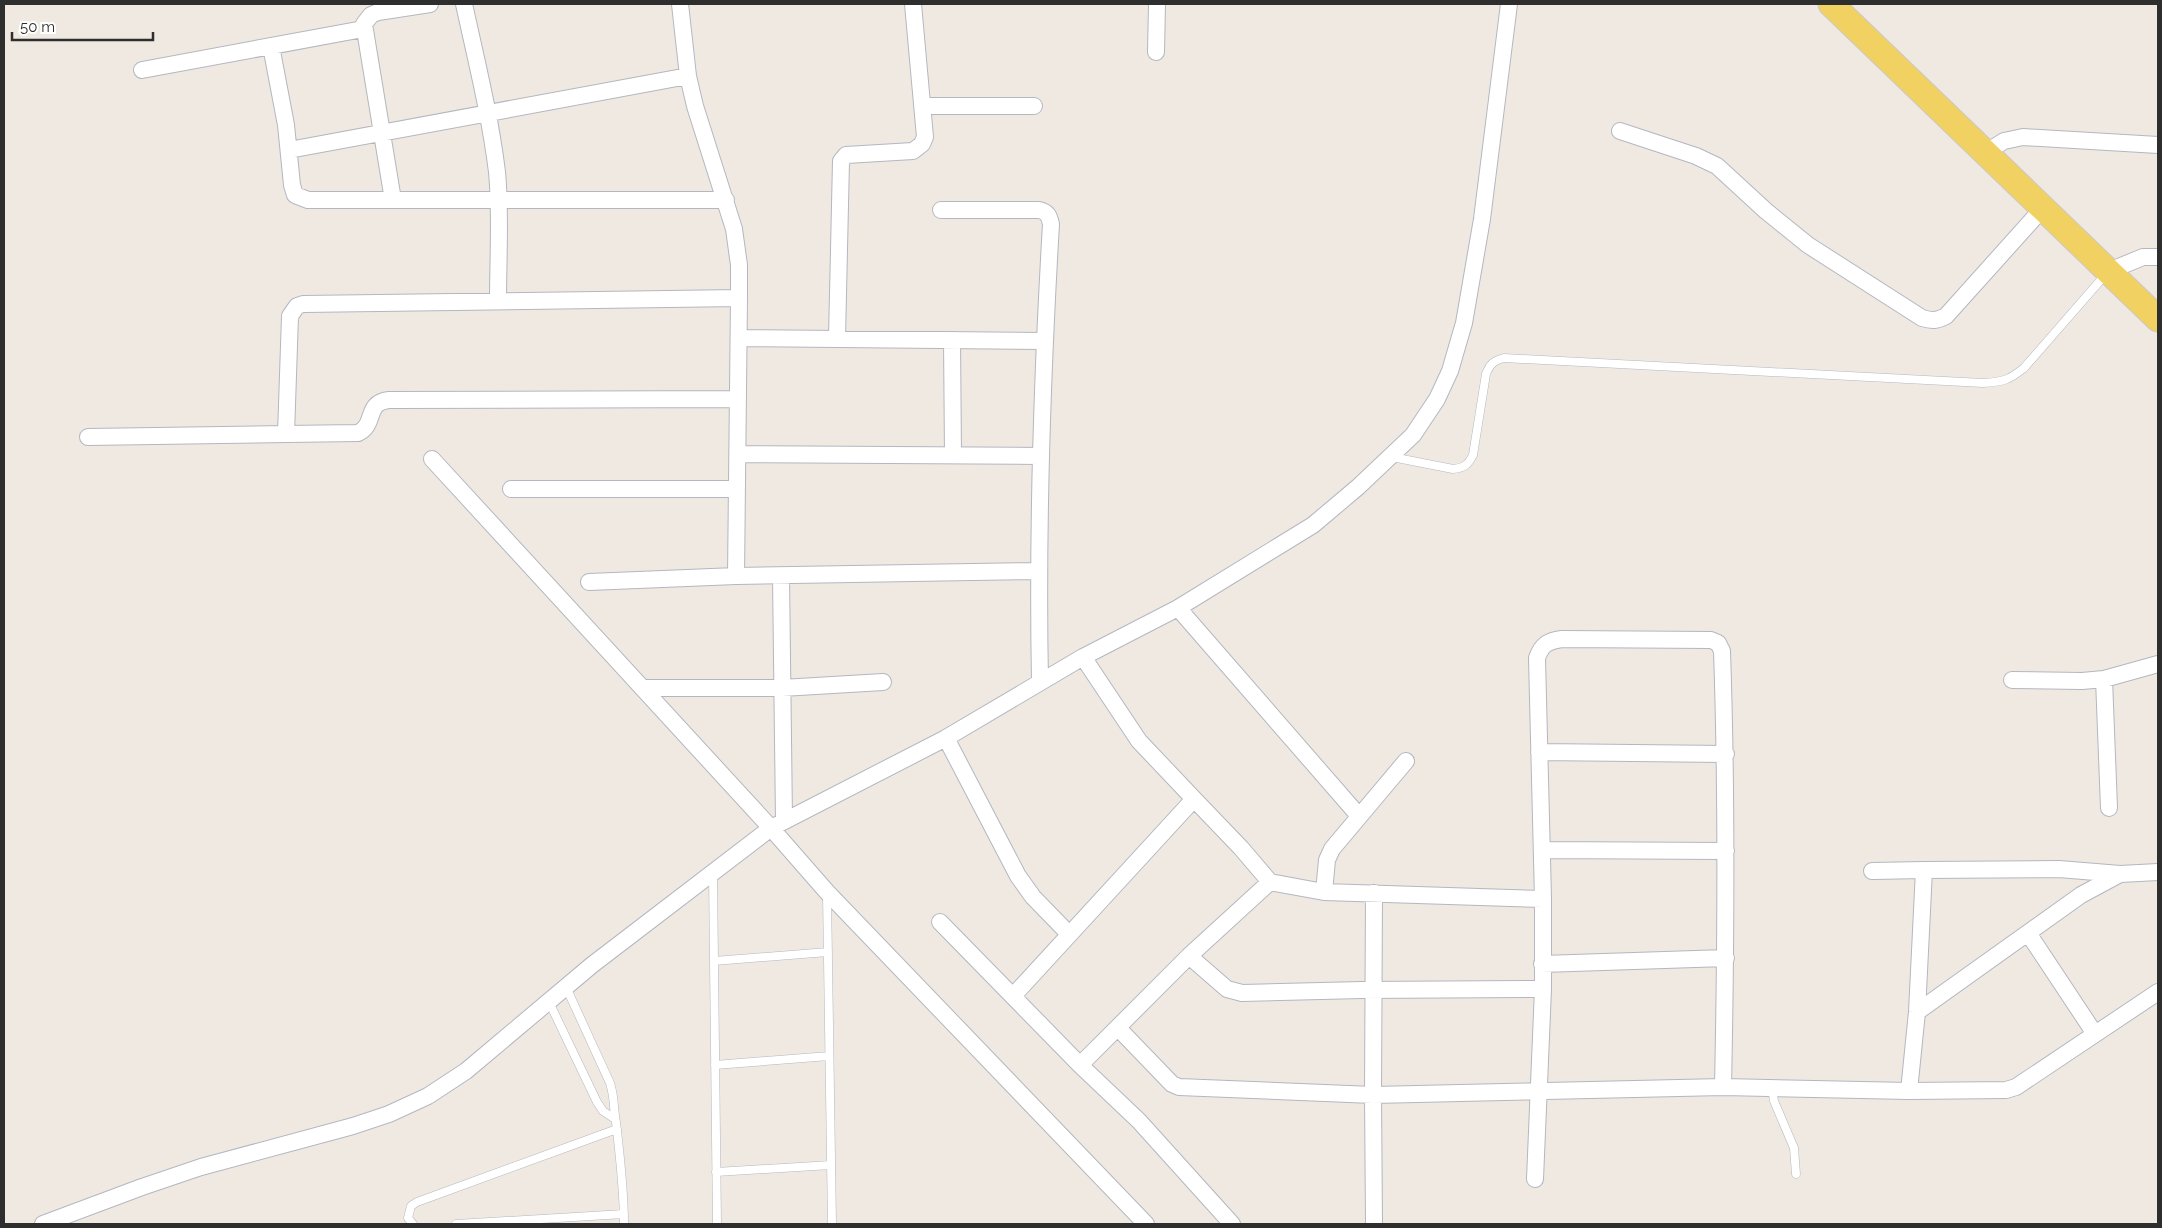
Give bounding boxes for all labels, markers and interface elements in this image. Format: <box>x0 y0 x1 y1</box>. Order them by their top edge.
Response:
scale bar <box>12 10 154 42</box>
text: 50 m <box>20 18 55 36</box>

